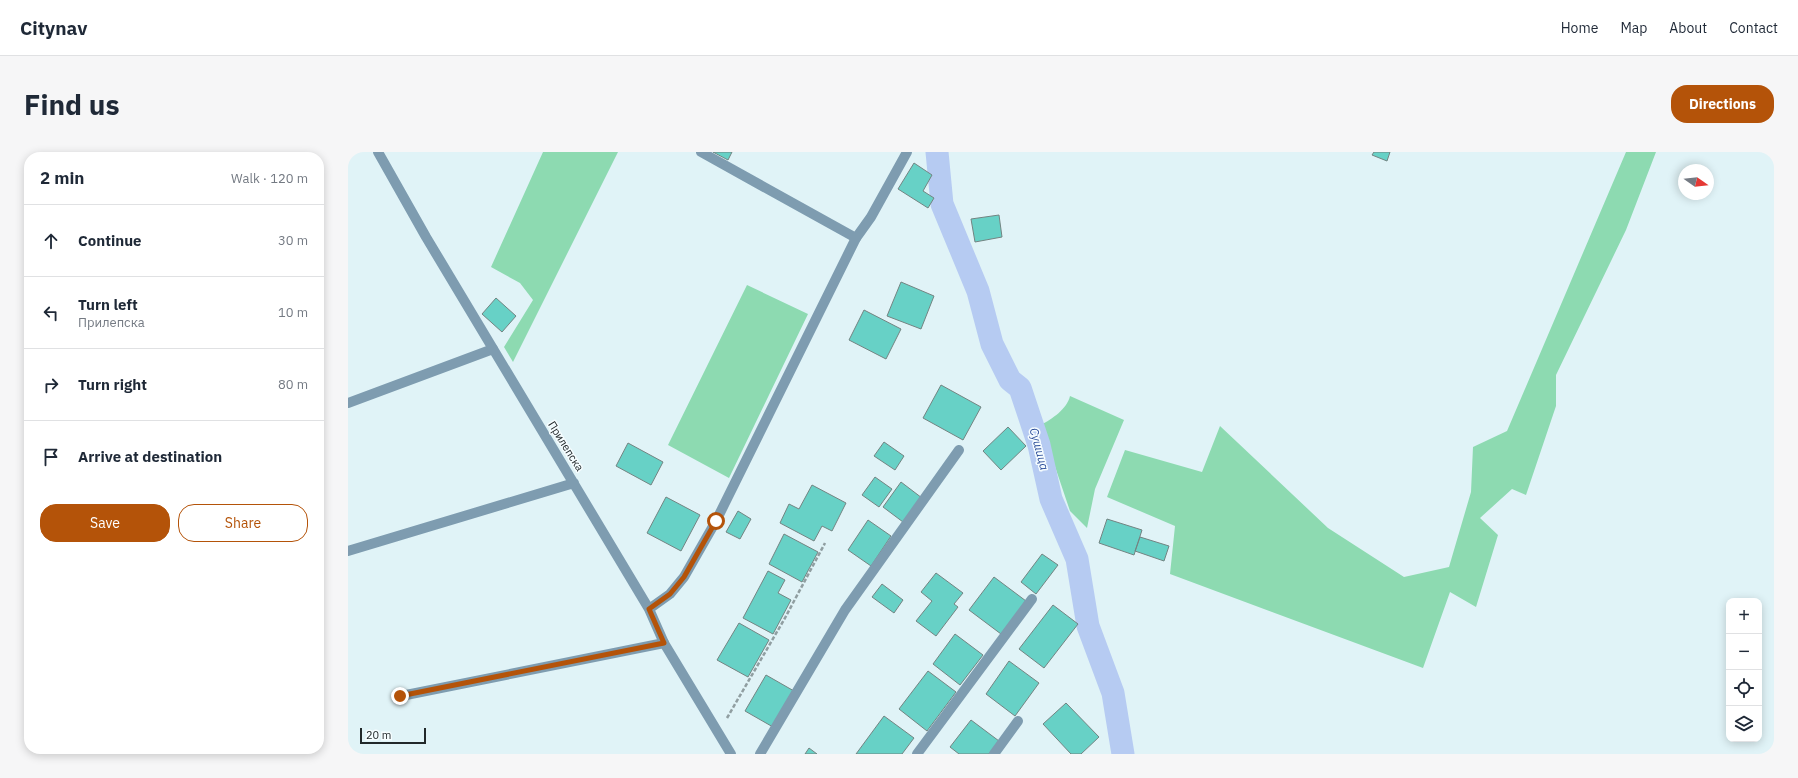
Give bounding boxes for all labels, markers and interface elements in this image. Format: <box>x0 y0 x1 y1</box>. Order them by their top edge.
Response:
text: Citynav <box>20 16 87 40</box>
text: Home <box>1561 19 1598 37</box>
text: Map <box>1620 19 1647 37</box>
text: About <box>1669 19 1707 37</box>
text: Contact <box>1729 19 1778 37</box>
button: Directions <box>1671 85 1774 123</box>
text: Find us <box>24 86 120 123</box>
north arrow <box>1678 164 1714 200</box>
text: 2 min <box>40 167 84 189</box>
text: Walk · 120 m <box>231 170 308 187</box>
icon: ahead <box>40 230 62 252</box>
text: Continue <box>78 231 142 250</box>
text: 30 m <box>278 232 308 249</box>
text: Turn left <box>78 295 138 314</box>
icon: left <box>40 302 62 324</box>
text: 10 m <box>278 304 308 321</box>
text: Прилепска <box>78 314 145 331</box>
icon: right <box>40 374 62 396</box>
text: Turn right <box>78 375 147 394</box>
text: 80 m <box>278 376 308 393</box>
street label: Прилепска <box>545 418 587 474</box>
water label: Сушица <box>1027 426 1052 472</box>
icon: arrive <box>40 446 62 468</box>
text: Arrive at destination <box>78 447 222 466</box>
button: Save <box>40 504 170 542</box>
button: Share <box>178 504 308 542</box>
route start <box>707 512 725 530</box>
map controls <box>1726 598 1762 742</box>
button: + <box>1726 598 1762 634</box>
button: − <box>1726 634 1762 670</box>
button: locate <box>1726 670 1762 706</box>
route end <box>391 687 409 705</box>
button: layers <box>1726 706 1762 742</box>
scale bar <box>360 726 426 745</box>
text: 20 m <box>366 728 391 742</box>

